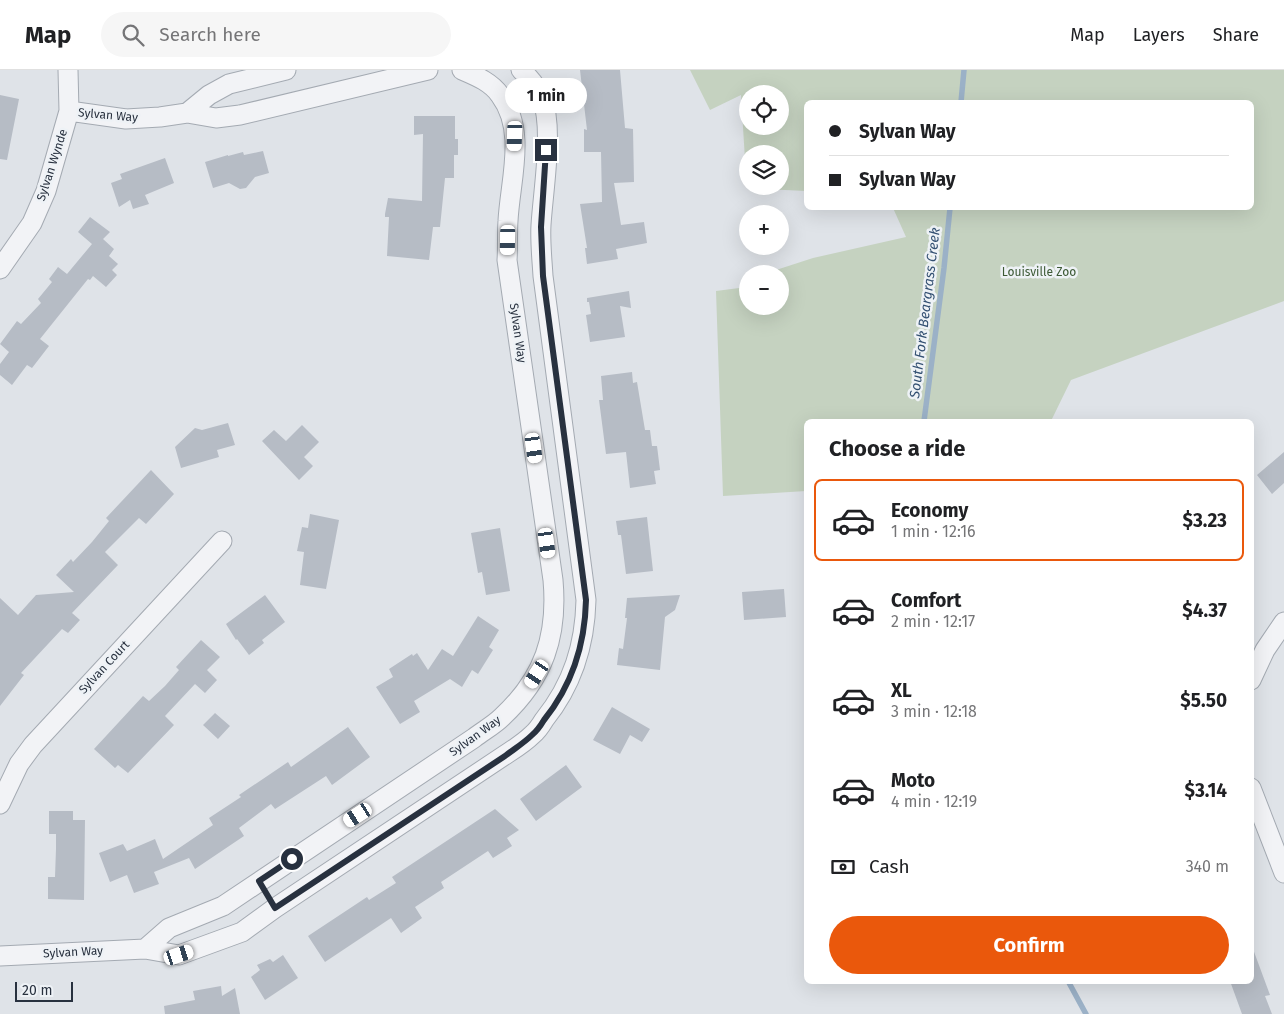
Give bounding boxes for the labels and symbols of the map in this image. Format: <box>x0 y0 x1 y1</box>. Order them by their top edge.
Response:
callout: 1 min <box>505 78 587 112</box>
street label: Sylvan Way <box>78 105 139 125</box>
car <box>506 121 523 151</box>
street label: Sylvan Wynde <box>34 127 70 203</box>
route end <box>535 139 557 161</box>
car <box>500 225 515 255</box>
water label: South Fork Beargrass Creek <box>906 226 944 400</box>
park label: Louisville Zoo <box>1002 265 1076 279</box>
street label: Sylvan Way <box>507 302 529 364</box>
car <box>524 432 543 464</box>
car <box>537 527 556 559</box>
street label: Sylvan Court <box>76 637 133 696</box>
car <box>522 657 551 691</box>
street label: Sylvan Way <box>447 713 503 759</box>
car <box>341 801 374 829</box>
route start <box>281 848 303 870</box>
street label: Sylvan Way <box>43 943 103 961</box>
car <box>162 943 195 967</box>
scale bar <box>15 979 72 1002</box>

